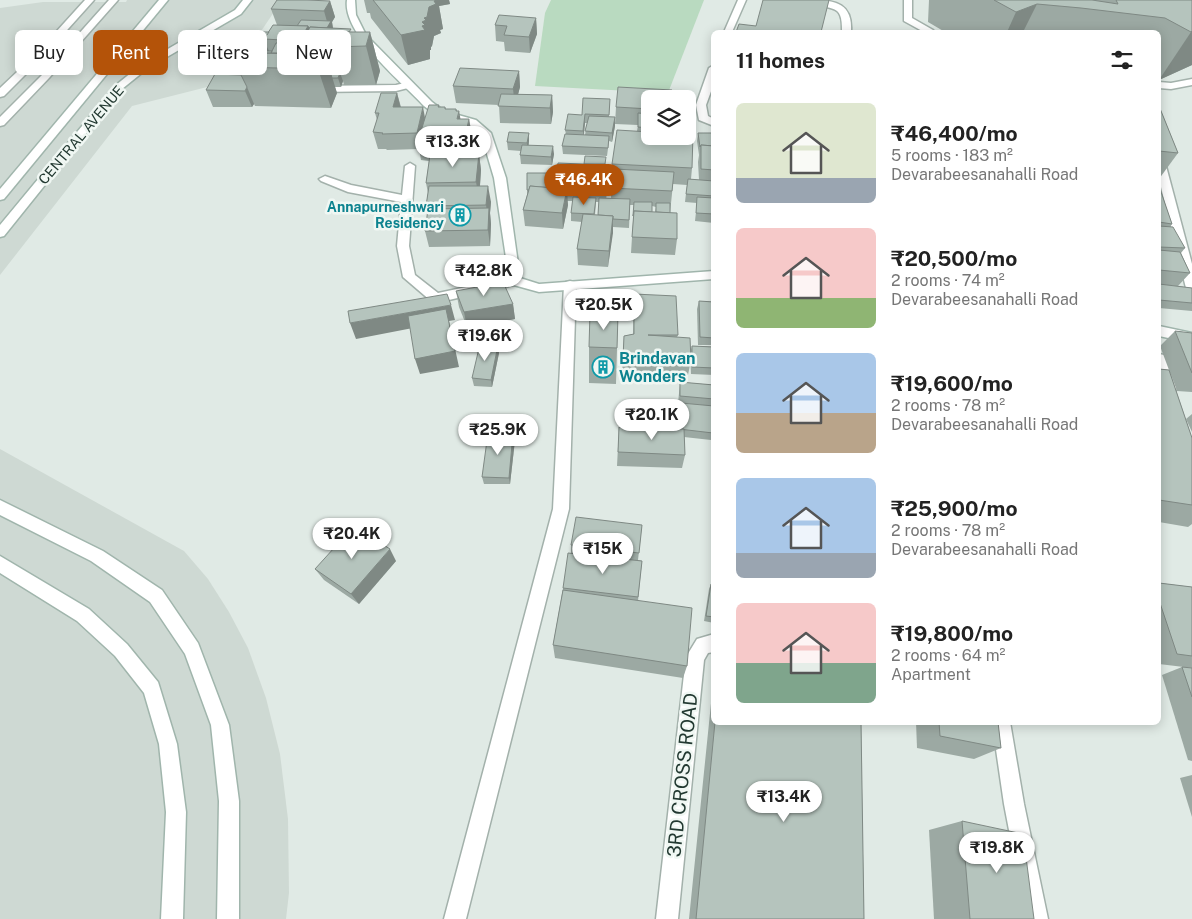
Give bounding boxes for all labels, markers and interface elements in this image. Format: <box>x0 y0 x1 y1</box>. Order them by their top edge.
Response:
chip: Buy <box>15 30 83 75</box>
chip: Rent <box>93 30 168 75</box>
chip: Filters <box>178 30 267 75</box>
chip: New <box>277 30 351 75</box>
icon: filters <box>1108 46 1136 74</box>
text: 11 homes <box>736 48 825 73</box>
street label: CENTRAL AVENUE <box>35 82 127 188</box>
map controls <box>641 90 696 145</box>
button: layers <box>641 90 696 145</box>
text: ₹46,400/mo <box>891 121 1018 146</box>
icon: home <box>776 123 836 183</box>
pin: ₹13.3K <box>412 126 494 168</box>
text: ₹13.3K <box>426 132 480 151</box>
text: 5 rooms · 183 m² <box>891 146 1013 165</box>
pin: ₹46.4K <box>543 164 625 206</box>
text: Devarabeesanahalli Road <box>891 165 1078 184</box>
text: ₹46.4K <box>555 170 613 189</box>
place label: Annapurneshwari Residency <box>327 199 444 231</box>
building icon: Annapurneshwari Residency <box>448 203 472 227</box>
text: ₹20,500/mo <box>891 246 1017 271</box>
icon: home <box>776 248 836 308</box>
pin: ₹42.8K <box>443 254 525 297</box>
text: ₹42.8K <box>455 261 513 280</box>
text: 2 rooms · 74 m² <box>891 271 1005 290</box>
pin: ₹20.5K <box>563 288 645 331</box>
text: Devarabeesanahalli Road <box>891 290 1078 309</box>
text: ₹20.5K <box>575 295 633 314</box>
pin: ₹19.6K <box>444 320 526 362</box>
text: ₹19.6K <box>458 326 512 345</box>
place label: Brindavan Wonders <box>619 349 695 386</box>
building icon: Brindavan Wonders <box>591 355 615 379</box>
text: ₹19,600/mo <box>891 371 1013 396</box>
icon: home <box>776 373 836 433</box>
text: 2 rooms · 78 m² <box>891 396 1005 415</box>
pin: ₹20.1K <box>611 398 693 441</box>
text: ₹20.1K <box>625 405 679 424</box>
pin: ₹25.9K <box>457 414 539 456</box>
text: Devarabeesanahalli Road <box>891 415 1078 434</box>
text: ₹25.9K <box>469 420 527 439</box>
text: ₹25,900/mo <box>891 496 1018 521</box>
icon: home <box>776 498 836 558</box>
pin: ₹20.4K <box>311 518 393 560</box>
text: 2 rooms · 78 m² <box>891 521 1005 540</box>
text: ₹20.4K <box>324 524 381 543</box>
pin: ₹15K <box>573 532 633 575</box>
text: ₹15K <box>583 539 623 558</box>
text: Devarabeesanahalli Road <box>891 540 1078 559</box>
text: ₹19,800/mo <box>891 621 1013 646</box>
icon: home <box>776 623 836 683</box>
text: 2 rooms · 64 m² <box>891 646 1005 665</box>
text: Apartment <box>891 665 971 684</box>
street label: 3RD CROSS ROAD <box>662 692 702 858</box>
pin: ₹13.4K <box>743 780 825 823</box>
text: ₹13.4K <box>757 787 811 806</box>
pin: ₹19.8K <box>956 832 1038 874</box>
text: ₹19.8K <box>970 838 1024 857</box>

